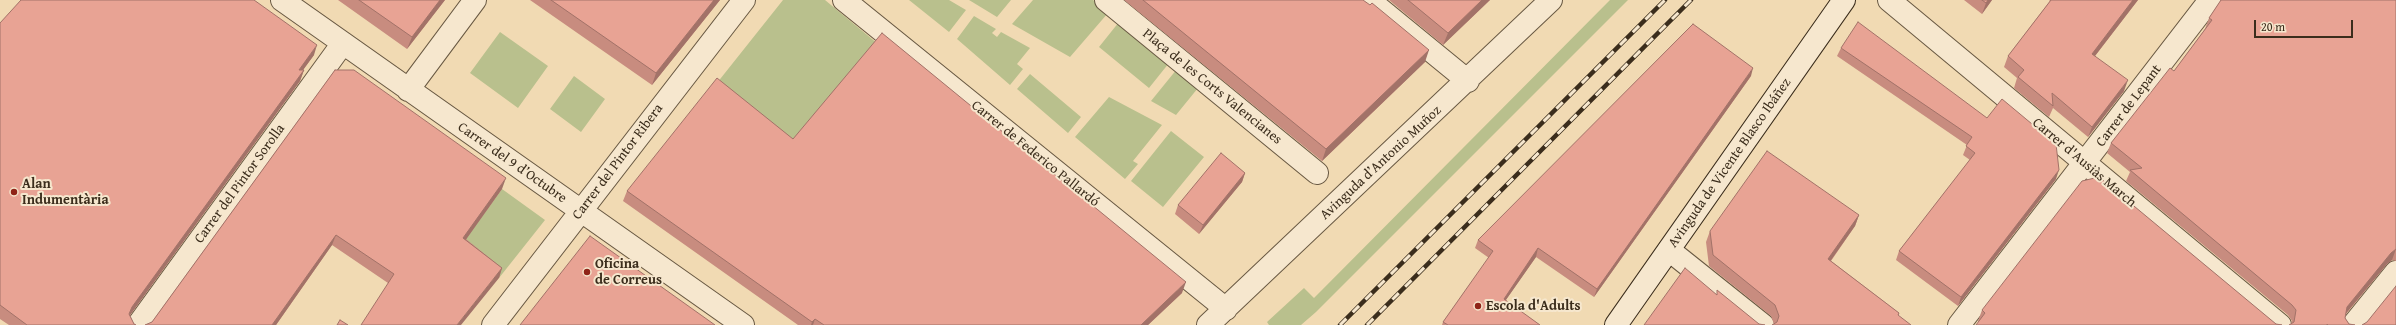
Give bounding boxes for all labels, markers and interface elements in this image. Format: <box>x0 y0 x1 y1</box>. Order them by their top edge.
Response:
scale bar <box>2256 12 2355 38</box>
text: 20 m <box>2261 18 2285 35</box>
street label: Plaça de les Corts Valencianes <box>1139 26 1285 148</box>
street label: Carrer de Lepant <box>2093 62 2165 150</box>
street label: Avinguda de Vicente Blasco Ibáñez <box>1665 75 1795 251</box>
street label: Carrer de Federico Pallardó <box>968 97 1102 211</box>
street label: Carrer del Pintor Ribera <box>569 101 667 223</box>
street label: Avinguda d’Antonio Muñoz <box>1317 102 1445 224</box>
street label: Carrer d'Ausiàs March <box>2029 115 2139 211</box>
street label: Carrer del 9 d’Octubre <box>454 119 570 207</box>
street label: Carrer del Pintor Sorolla <box>191 121 289 247</box>
place label: Alan Indumentària <box>22 176 109 208</box>
marker: Alan Indumentària <box>9 187 19 197</box>
place label: Oficina de Correus <box>595 256 662 288</box>
marker: Oficina de Correus <box>582 267 592 277</box>
place label: Escola d'Adults <box>1486 298 1581 314</box>
marker: Escola d'Adults <box>1473 301 1483 311</box>

